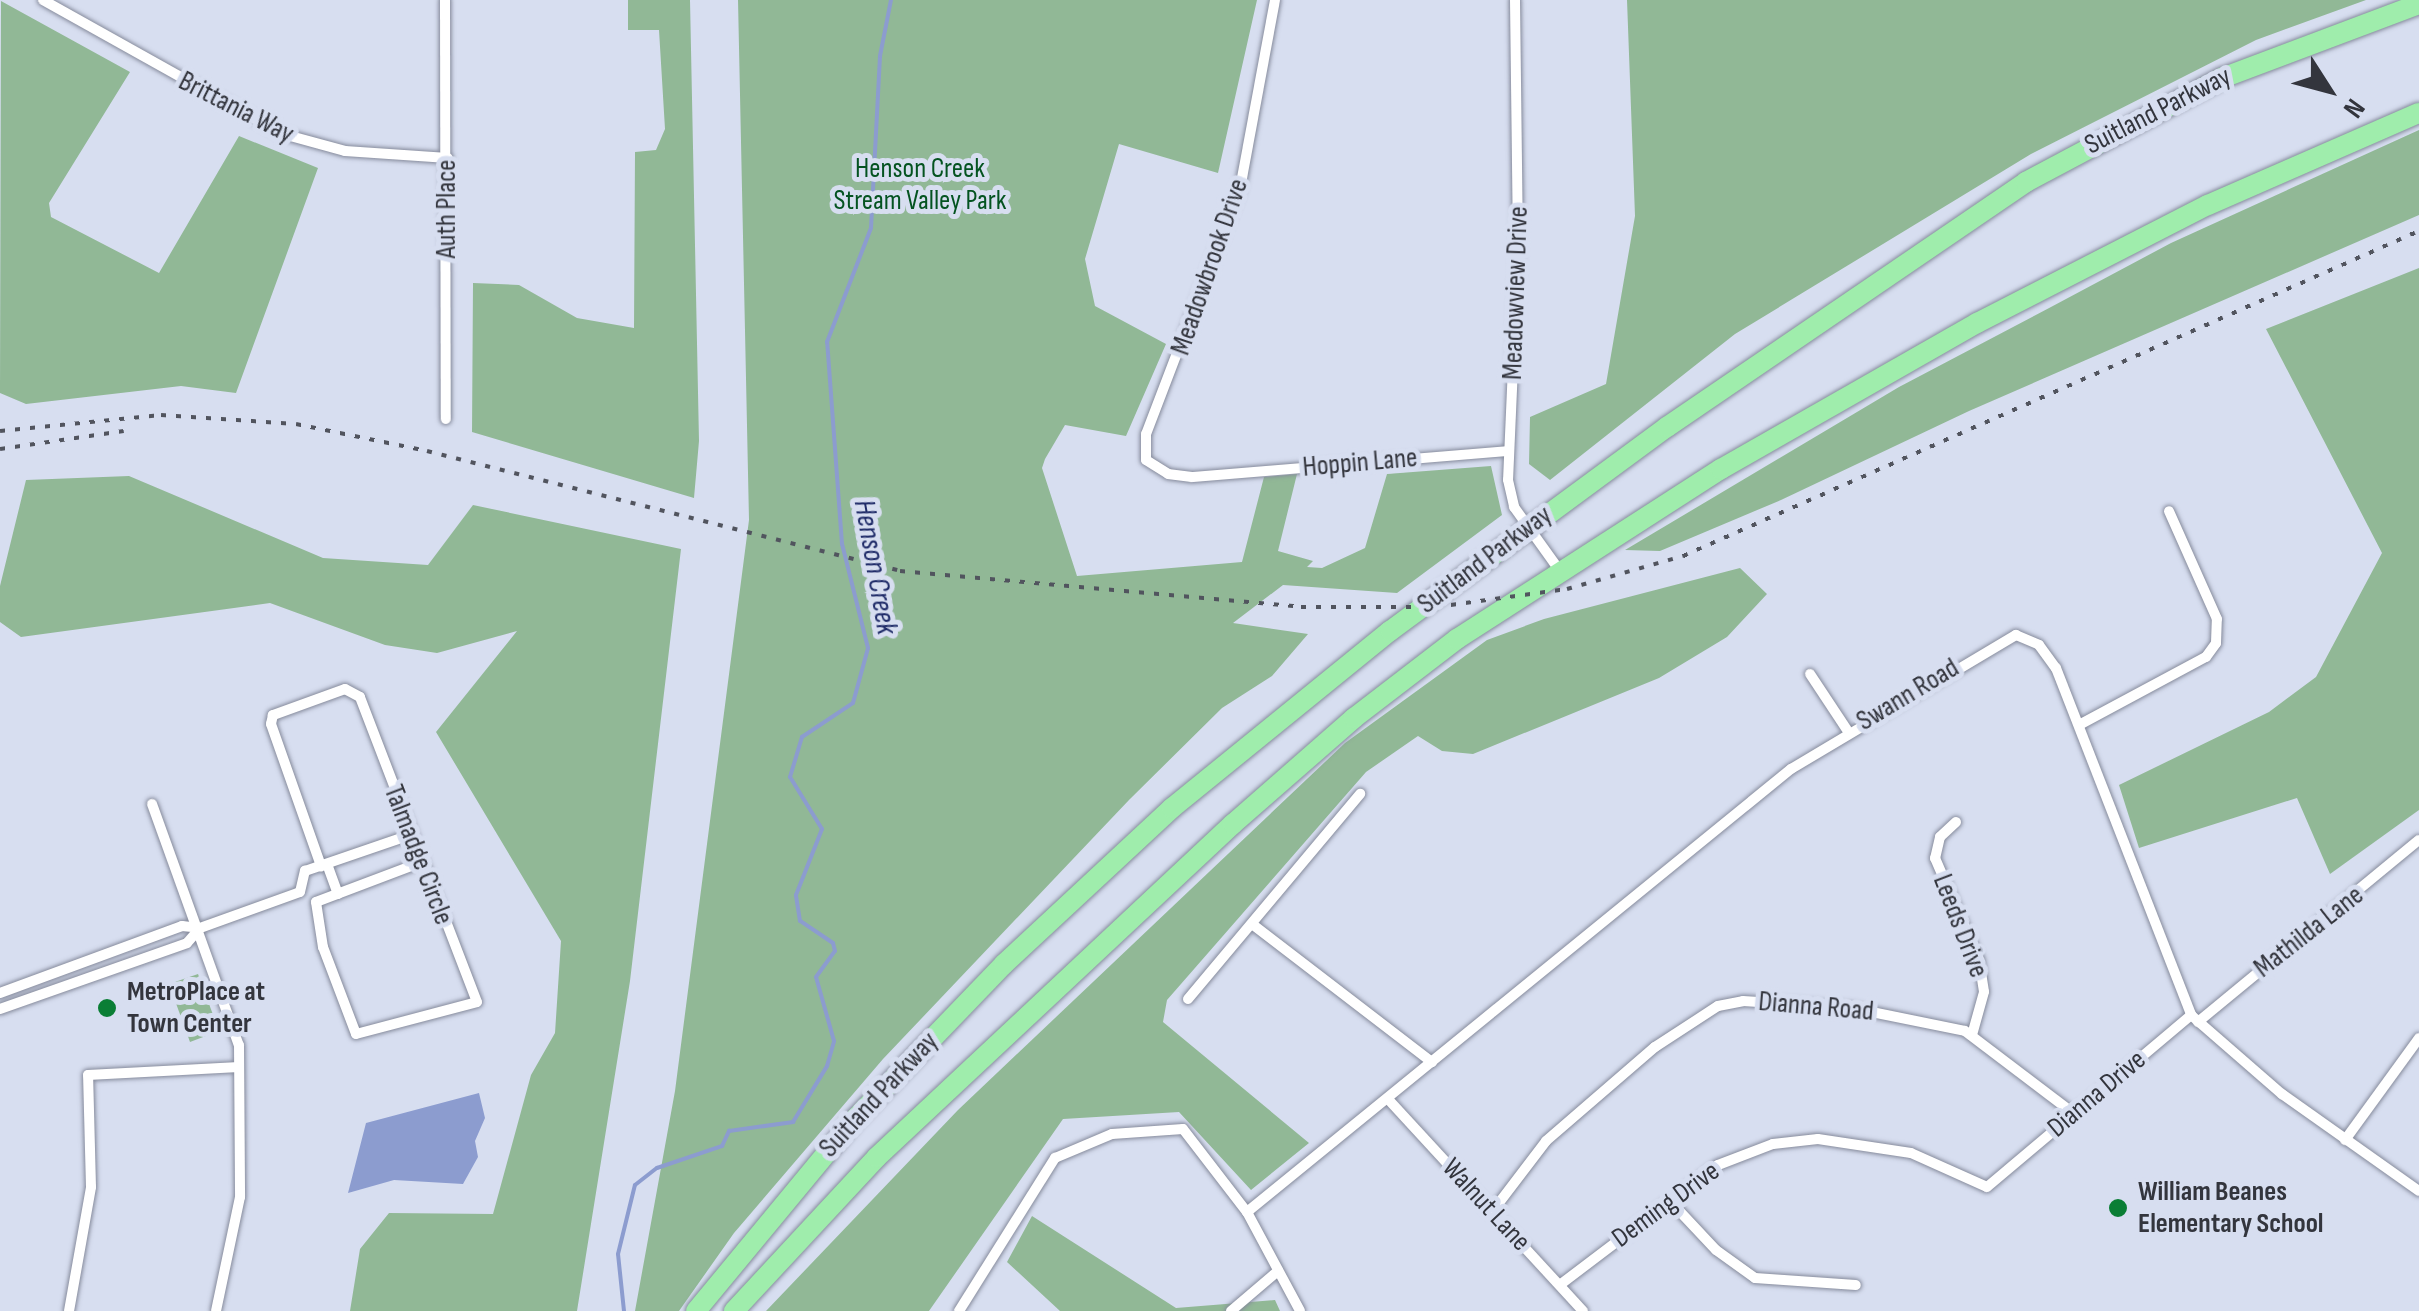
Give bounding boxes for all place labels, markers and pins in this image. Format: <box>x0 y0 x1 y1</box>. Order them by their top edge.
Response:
place label: MetroPlace at Town Center <box>127 975 265 1041</box>
marker: MetroPlace at Town Center <box>96 997 118 1019</box>
place label: William Beanes Elementary School <box>2138 1175 2324 1241</box>
marker: William Beanes Elementary School <box>2107 1197 2129 1219</box>

